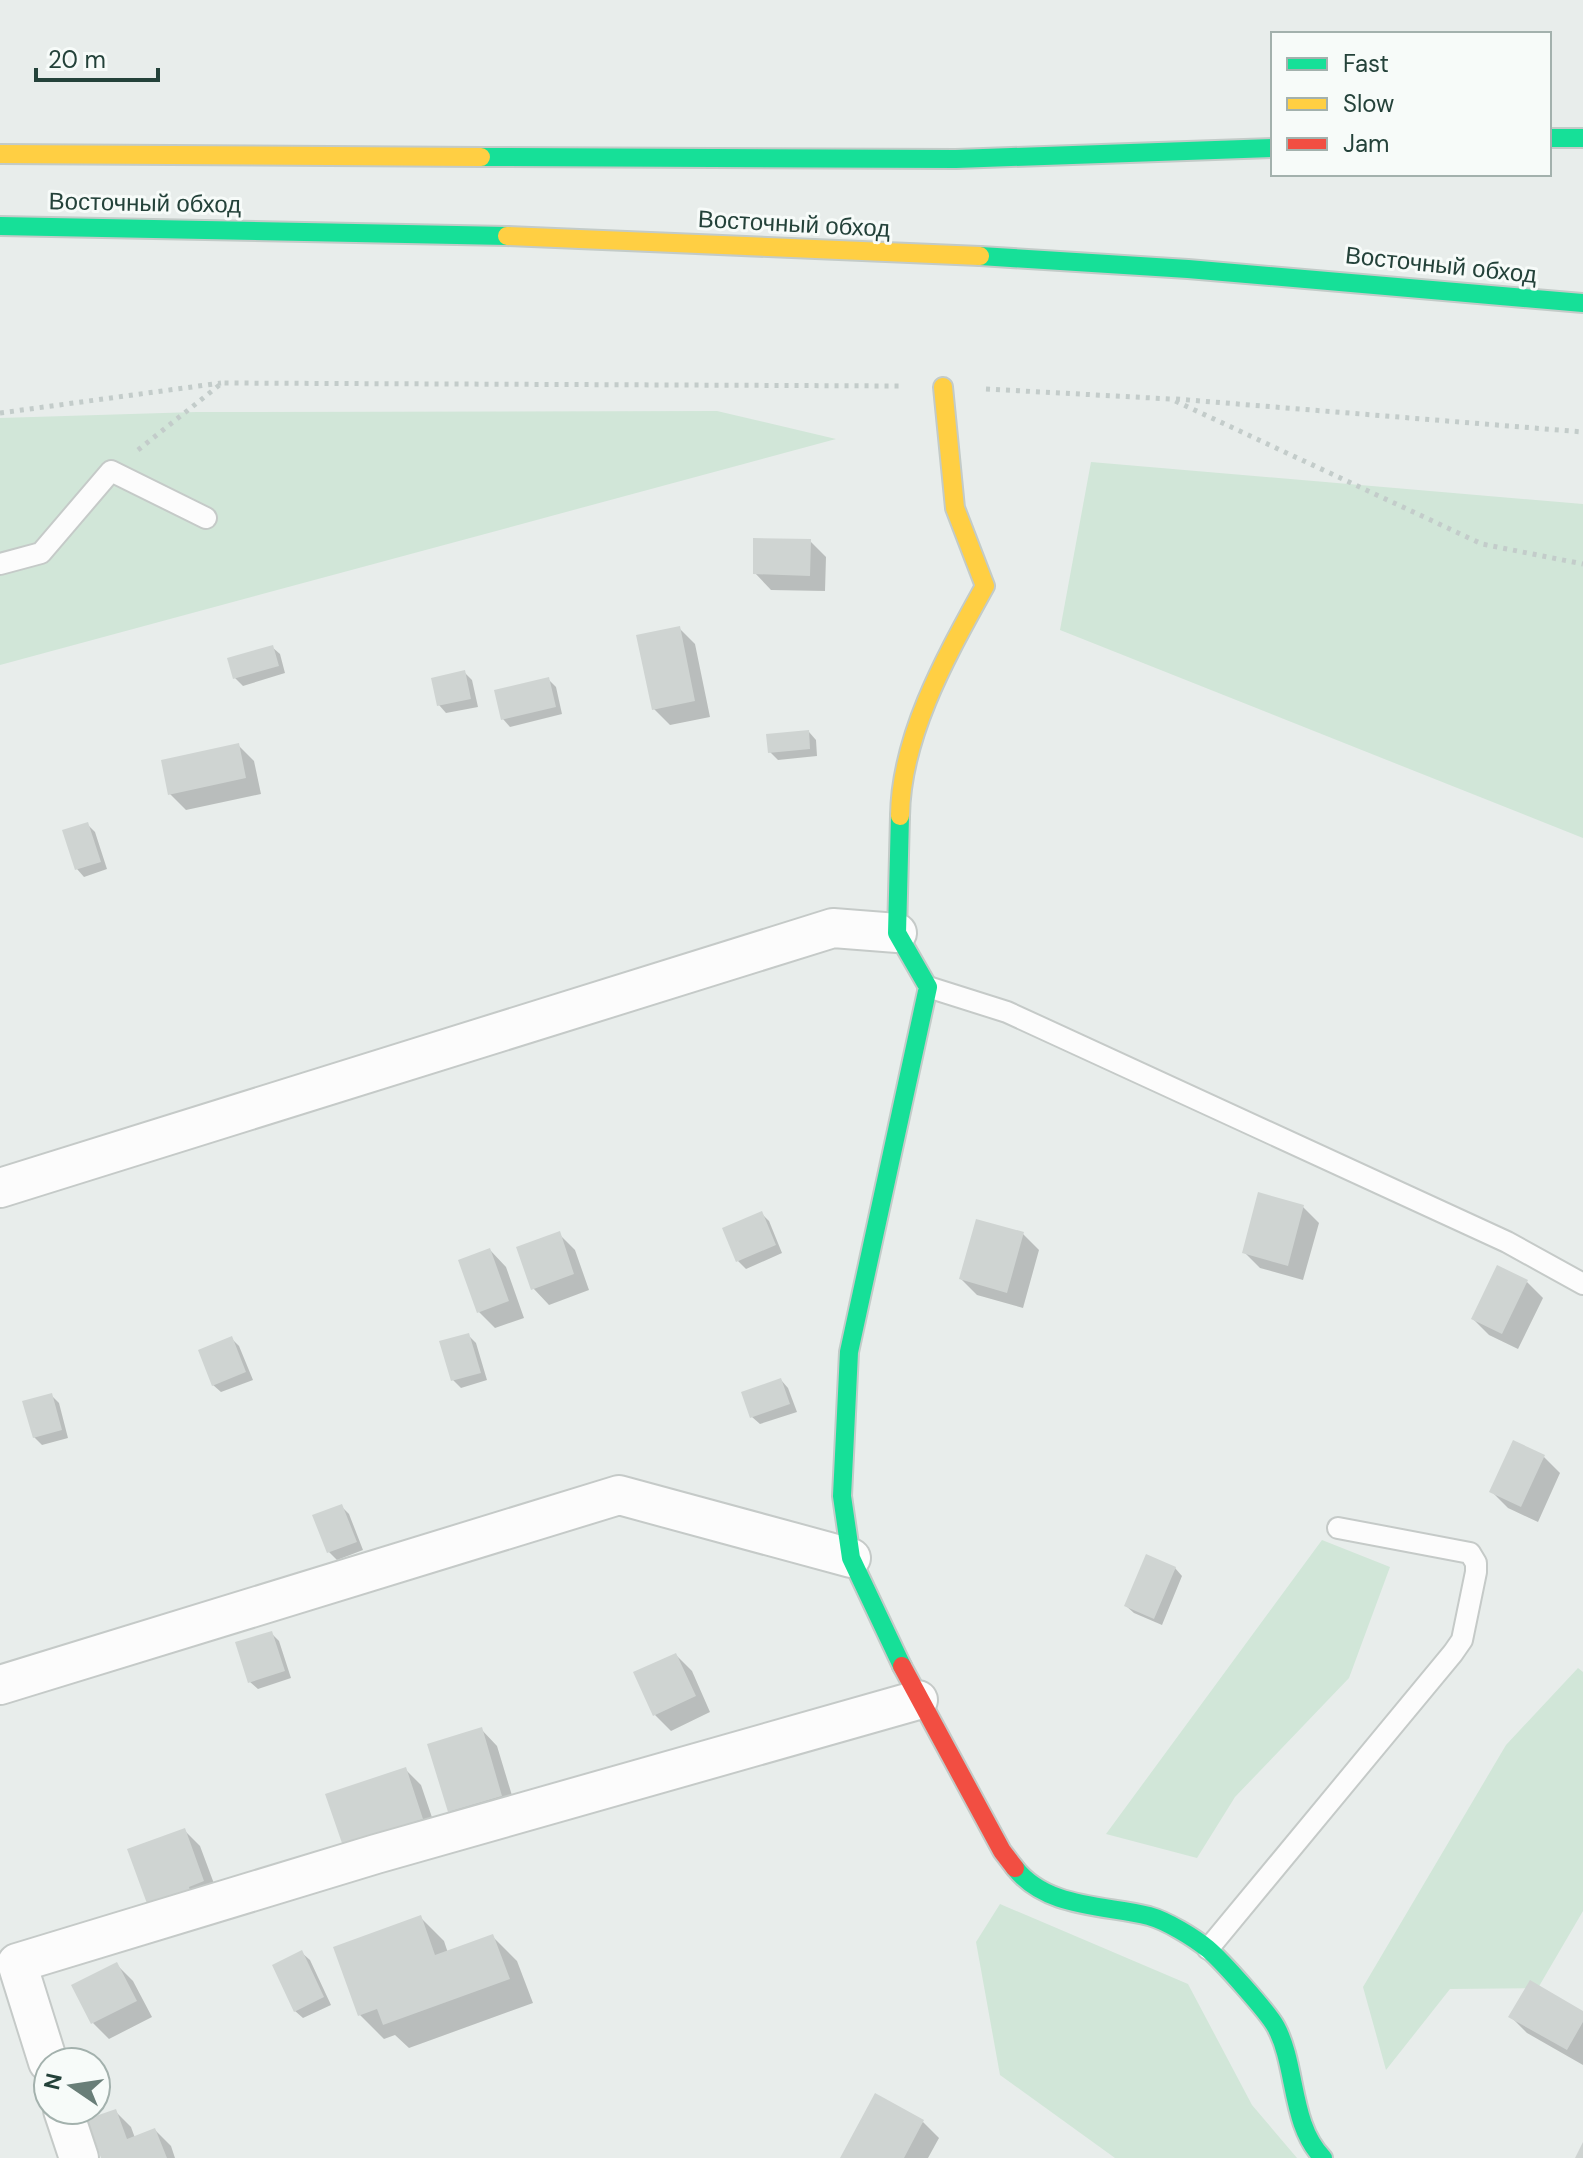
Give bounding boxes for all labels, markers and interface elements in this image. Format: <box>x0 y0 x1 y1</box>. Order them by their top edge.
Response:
scale bar <box>36 32 158 82</box>
legend <box>1271 32 1551 176</box>
text: 20 m <box>48 44 106 75</box>
text: Fast <box>1343 48 1389 79</box>
text: Slow <box>1343 88 1394 119</box>
text: Jam <box>1343 128 1389 159</box>
street label: Восточный обход <box>48 185 242 220</box>
street label: Восточный обход <box>697 203 891 244</box>
street label: Восточный обход <box>1344 239 1538 290</box>
north arrow <box>32 2046 112 2126</box>
text: N <box>37 2071 69 2093</box>

